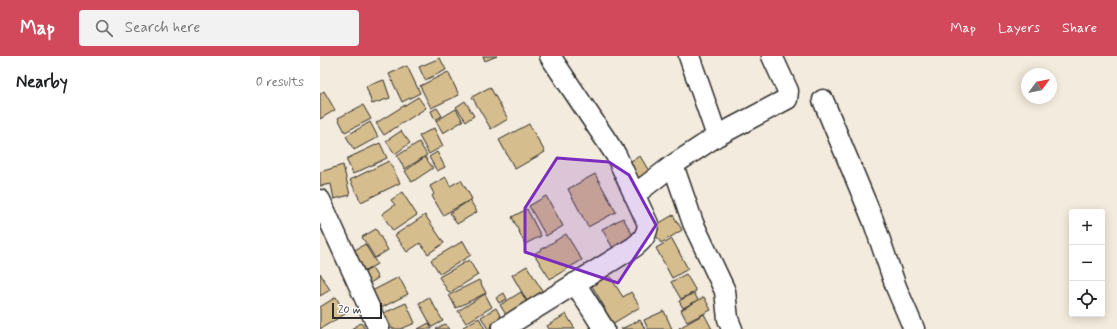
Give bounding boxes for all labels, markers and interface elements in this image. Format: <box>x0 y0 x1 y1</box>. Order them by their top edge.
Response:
search box <box>79 10 359 46</box>
text: Map <box>20 16 55 41</box>
icon: search <box>93 17 115 39</box>
text: Search here <box>125 18 200 38</box>
text: Map <box>950 19 976 37</box>
text: Layers <box>998 19 1040 37</box>
text: Share <box>1062 19 1097 37</box>
north arrow <box>1021 68 1057 104</box>
text: Nearby <box>16 71 68 93</box>
text: 0 results <box>256 74 304 91</box>
map controls <box>1069 209 1105 317</box>
button: + <box>1069 209 1105 245</box>
button: − <box>1069 245 1105 281</box>
button: locate <box>1069 281 1105 317</box>
scale bar <box>332 301 382 320</box>
text: 20 m <box>338 303 361 317</box>

